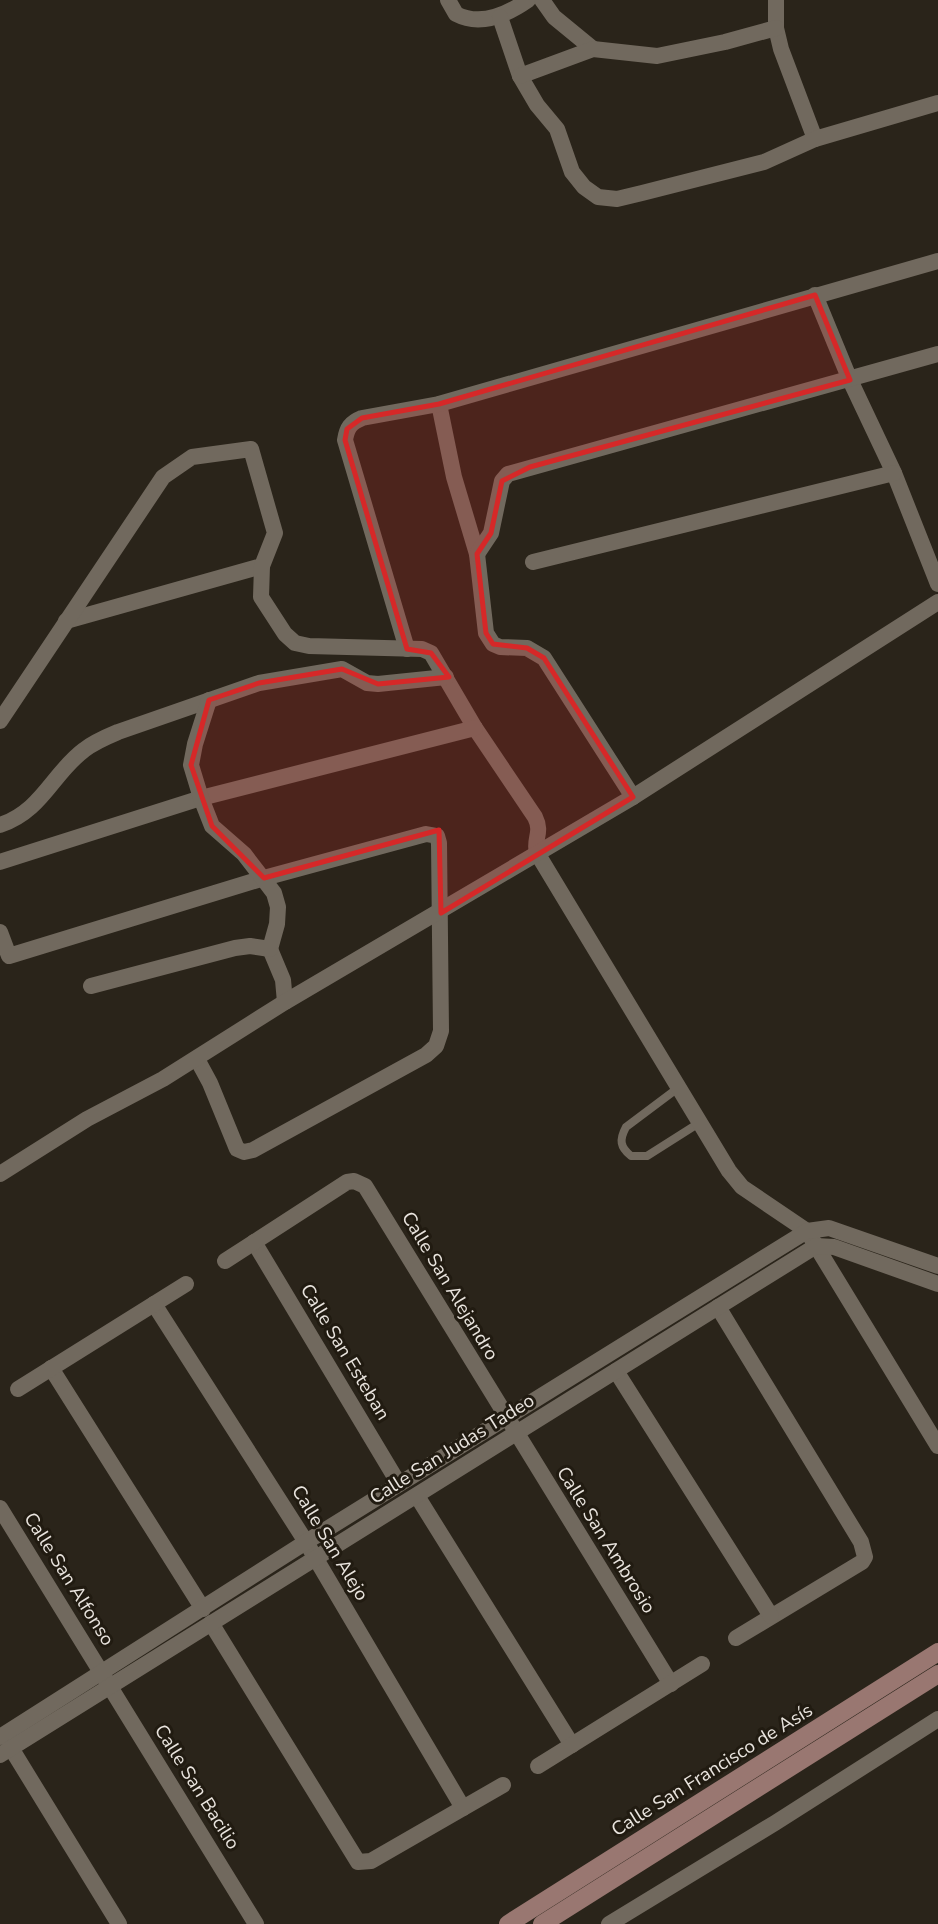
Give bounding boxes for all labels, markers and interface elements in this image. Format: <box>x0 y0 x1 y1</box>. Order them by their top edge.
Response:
street label: Calle San Alejandro <box>395 1207 505 1365</box>
street label: Calle San Esteban <box>294 1279 396 1425</box>
street label: Calle San Judas Tadeo <box>365 1388 539 1510</box>
street label: Calle San Ambrosio <box>550 1462 662 1618</box>
street label: Calle San Alejo <box>285 1480 375 1606</box>
street label: Calle San Alfonso <box>18 1507 120 1651</box>
street label: Calle San Francisco de Asís <box>606 1697 818 1843</box>
street label: Calle San Bacilio <box>148 1720 246 1854</box>

